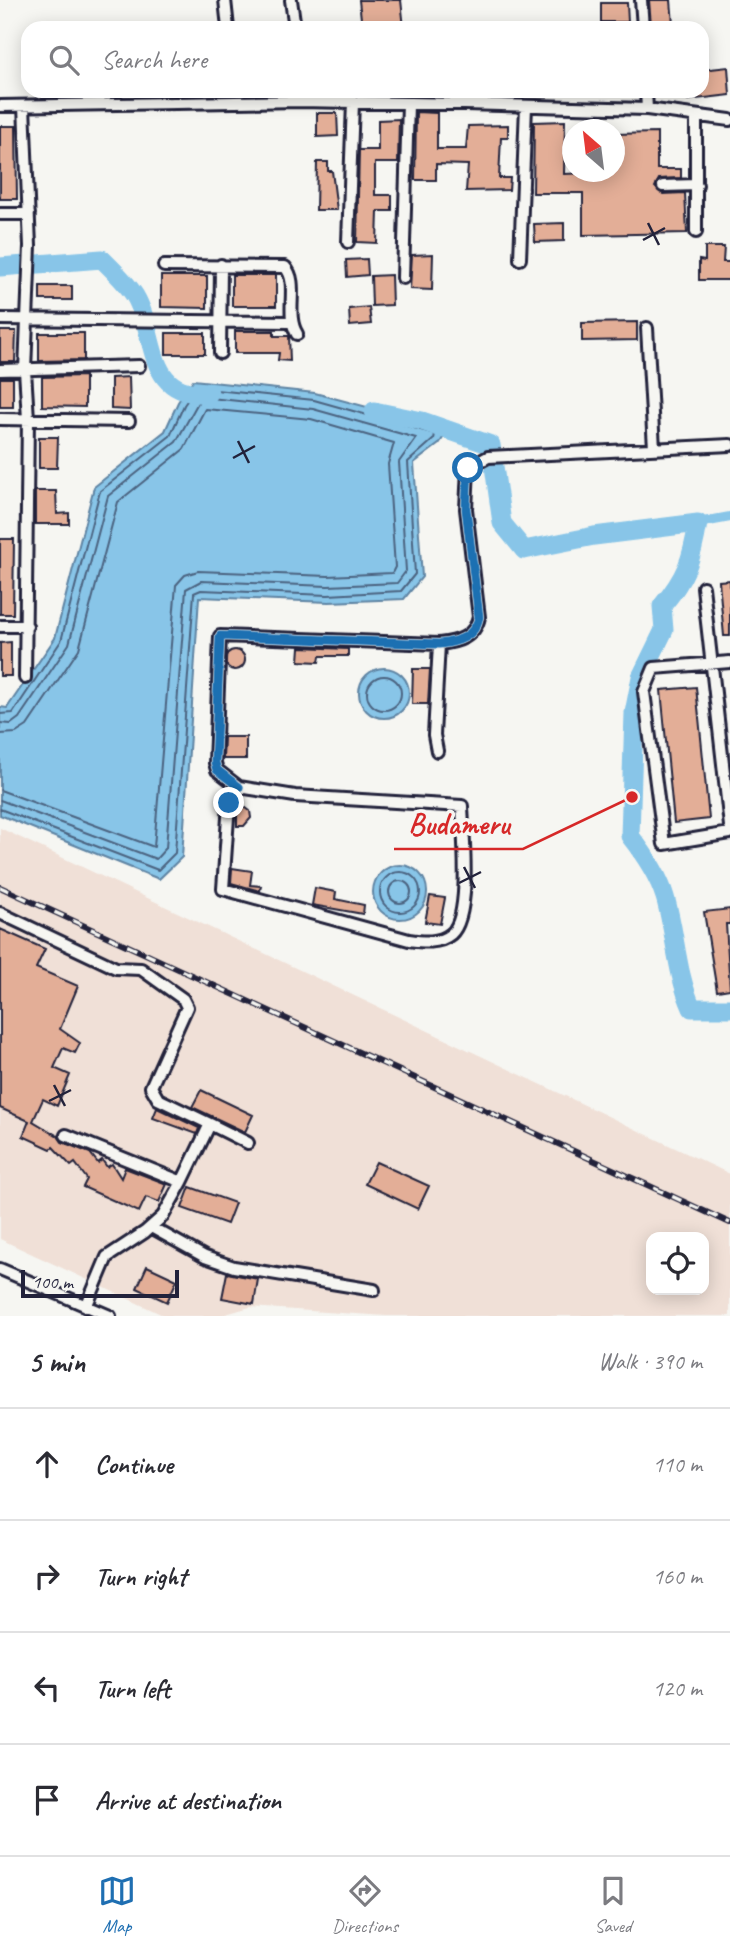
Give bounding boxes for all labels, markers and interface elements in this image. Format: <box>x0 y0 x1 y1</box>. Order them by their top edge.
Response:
search box <box>21 21 709 98</box>
icon: search <box>45 41 83 79</box>
text: Search here <box>101 43 207 76</box>
north arrow <box>562 119 625 182</box>
route start <box>452 452 483 483</box>
route end <box>213 787 244 818</box>
callout: Budameru <box>394 798 523 849</box>
text: Budameru <box>408 805 512 843</box>
map controls <box>646 1232 709 1295</box>
button: locate <box>646 1232 709 1295</box>
scale bar <box>21 1267 178 1299</box>
text: 100 m <box>32 1270 73 1294</box>
text: 5 min <box>28 1343 85 1381</box>
text: Walk · 390 m <box>598 1347 702 1376</box>
icon: ahead <box>28 1445 66 1483</box>
text: Continue <box>95 1448 173 1481</box>
text: 110 m <box>653 1450 702 1479</box>
icon: right <box>28 1557 66 1595</box>
text: Turn right <box>95 1560 186 1593</box>
text: 160 m <box>653 1562 702 1591</box>
icon: left <box>28 1669 66 1707</box>
text: Turn left <box>95 1672 170 1705</box>
text: 120 m <box>653 1674 702 1703</box>
icon: arrive <box>28 1781 66 1819</box>
text: Arrive at destination <box>95 1784 281 1817</box>
tab: Map <box>98 1872 136 1938</box>
tab: Directions <box>332 1872 398 1938</box>
tab: Saved <box>594 1872 632 1938</box>

